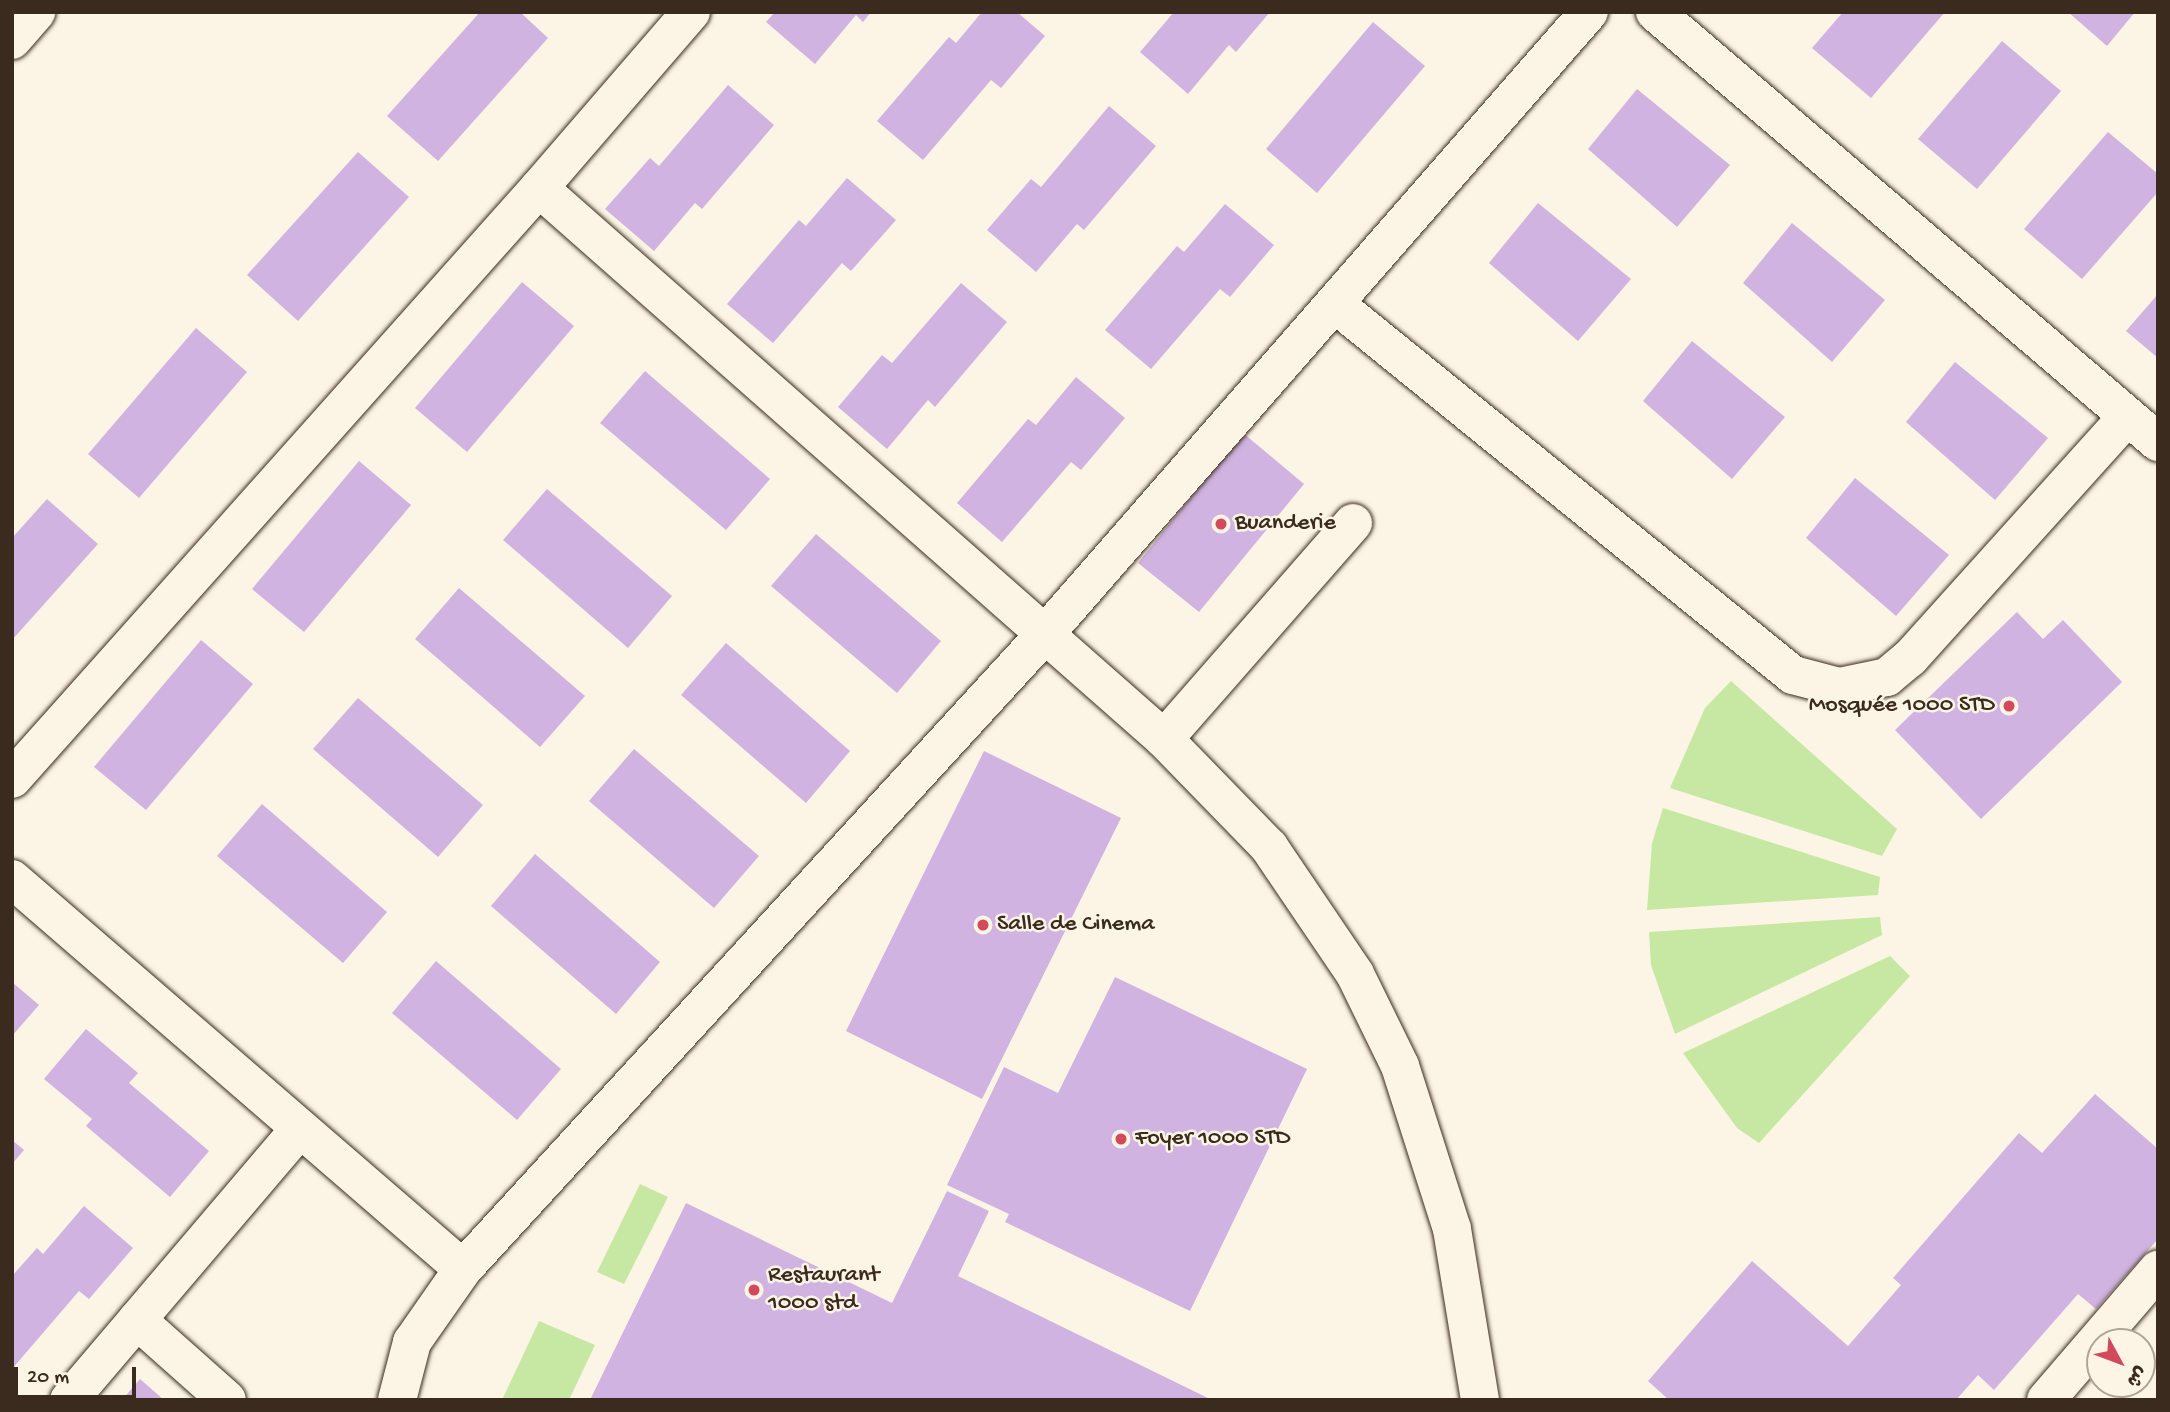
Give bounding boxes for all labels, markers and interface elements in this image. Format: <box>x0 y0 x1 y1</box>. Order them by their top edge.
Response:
place label: Buanderie <box>1235 510 1336 538</box>
marker: Buanderie <box>1213 516 1229 532</box>
place label: Mosquée 1000 STD <box>1809 692 1995 720</box>
marker: Mosquée 1000 STD <box>2001 698 2017 714</box>
place label: Salle de Cinema <box>997 911 1155 939</box>
marker: Salle de Cinema <box>975 917 991 933</box>
place label: Foyer 1000 STD <box>1135 1125 1290 1153</box>
marker: Foyer 1000 STD <box>1113 1131 1129 1147</box>
place label: Restaurant 1000 std <box>768 1262 879 1318</box>
marker: Restaurant 1000 std <box>746 1282 762 1298</box>
north arrow <box>2086 1328 2156 1398</box>
scale bar <box>18 1352 140 1396</box>
text: ش <box>2120 1360 2151 1391</box>
text: 20 m <box>27 1366 69 1391</box>

